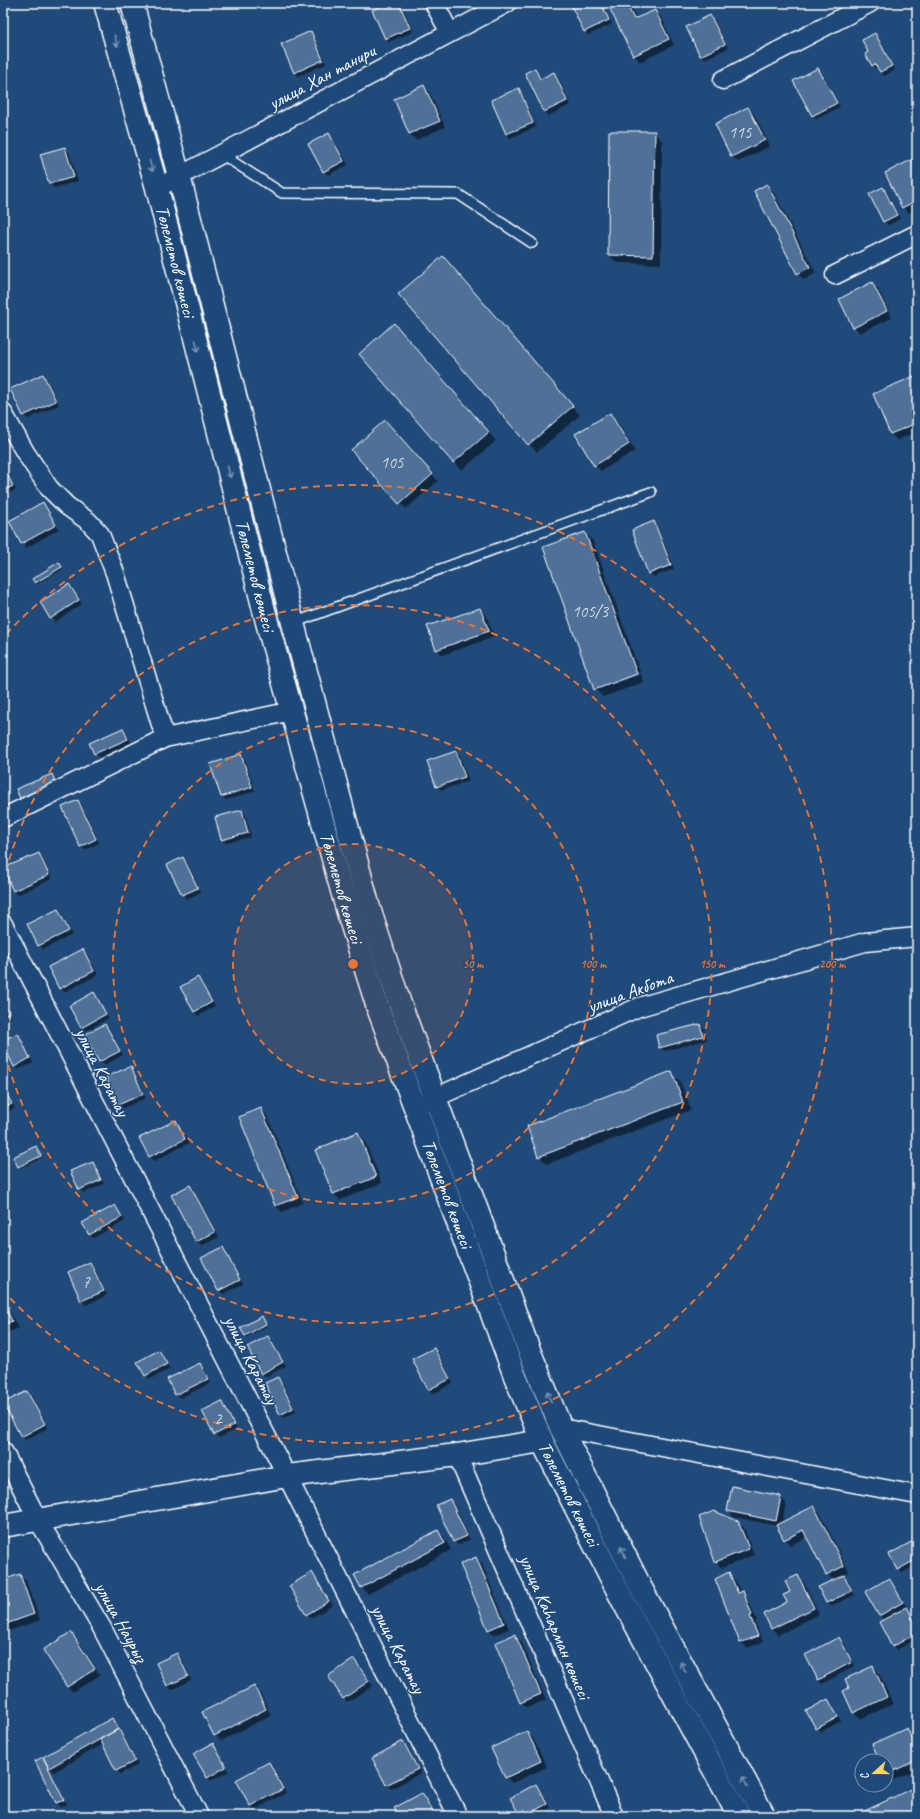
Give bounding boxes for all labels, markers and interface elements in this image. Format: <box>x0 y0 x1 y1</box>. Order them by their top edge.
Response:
one-way arrow <box>113 34 120 47</box>
street label: улица Хан танири <box>264 38 380 116</box>
house number: 115 <box>729 122 753 143</box>
one-way arrow <box>148 159 155 172</box>
street label: Төлеметов көшесі <box>150 203 202 322</box>
one-way arrow <box>194 339 201 352</box>
house number: 105 <box>381 452 405 473</box>
one-way arrow <box>226 465 233 478</box>
street label: Төлеметов көшесі <box>230 517 281 636</box>
house number: 105/3 <box>572 601 609 622</box>
street label: Төлеметов көшесі <box>314 830 370 949</box>
text: 50 m <box>463 956 484 972</box>
text: 100 m <box>580 956 607 972</box>
text: 150 m <box>699 956 726 972</box>
text: 200 m <box>819 956 846 972</box>
centre of rings <box>346 957 360 971</box>
street label: улица Акбота <box>583 965 677 1019</box>
street label: улица Каратау <box>69 1023 135 1122</box>
street label: Төлеметов көшесі <box>416 1136 479 1254</box>
house number: 7 <box>82 1272 91 1293</box>
street label: улица Каратау <box>218 1311 284 1410</box>
one-way arrow <box>544 1392 552 1404</box>
house number: 2 <box>214 1408 223 1429</box>
street label: Төлеметов көшесі <box>532 1438 606 1553</box>
one-way arrow <box>619 1546 626 1558</box>
street label: улица Каһарман көшесі <box>513 1550 597 1705</box>
street label: улица Наурыз <box>89 1577 154 1668</box>
street label: улица Каратау <box>365 1600 431 1699</box>
one-way arrow <box>679 1661 687 1673</box>
north arrow <box>854 1753 894 1793</box>
text: С <box>857 1770 872 1782</box>
one-way arrow <box>741 1776 748 1788</box>

